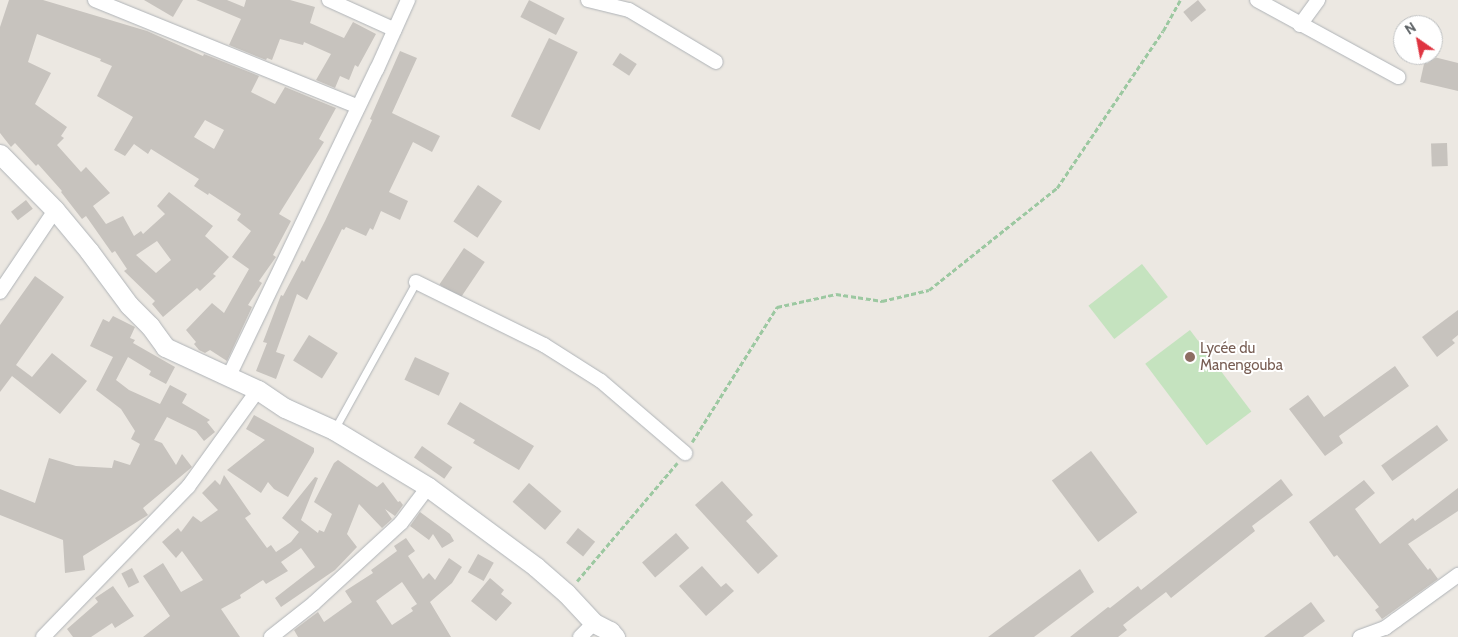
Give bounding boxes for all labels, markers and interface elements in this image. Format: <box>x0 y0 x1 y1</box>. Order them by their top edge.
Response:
north arrow <box>1393 15 1443 65</box>
text: N <box>1401 18 1419 39</box>
place label: Lycée du Manengouba <box>1200 339 1283 374</box>
marker: Lycée du Manengouba <box>1184 351 1196 363</box>

